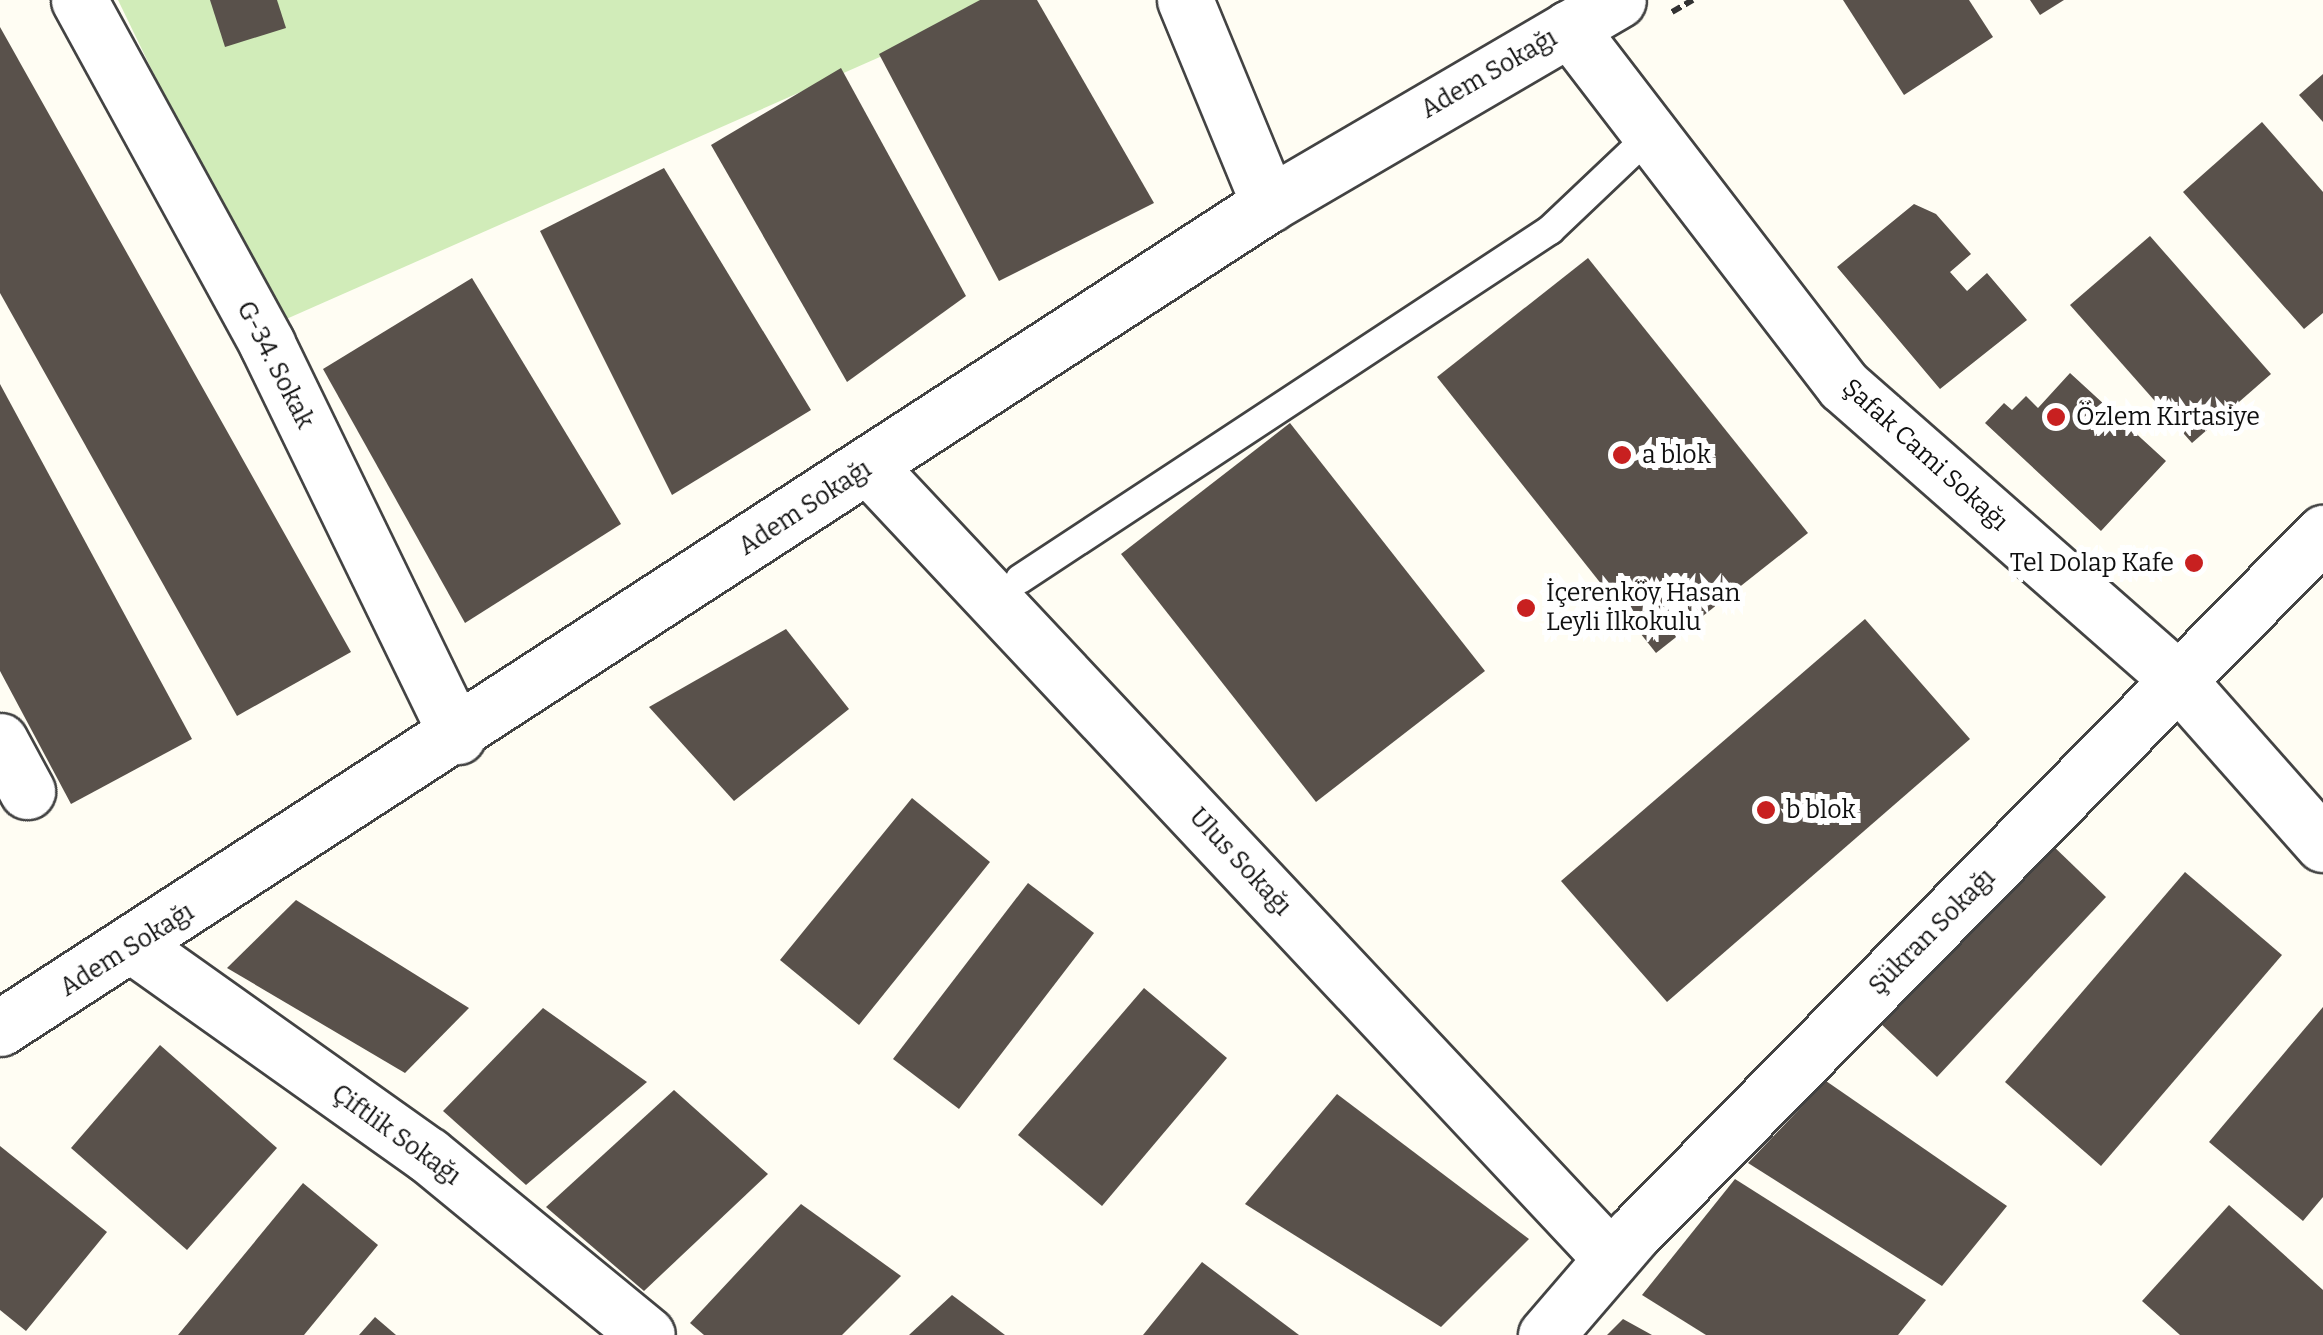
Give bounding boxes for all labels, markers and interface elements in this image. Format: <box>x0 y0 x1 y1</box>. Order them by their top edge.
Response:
street label: Adem Sokağı <box>1416 23 1562 125</box>
street label: G-34. Sokak <box>230 296 320 434</box>
street label: Şafak Cami Sokağı <box>1836 373 2014 537</box>
place label: Özlem Kırtasiye <box>2076 402 2260 432</box>
marker: Özlem Kırtasiye <box>2045 406 2067 428</box>
place label: a blok <box>1642 440 1711 470</box>
marker: a blok <box>1611 444 1633 466</box>
street label: Adem Sokağı <box>733 454 877 562</box>
place label: Tel Dolap Kafe <box>2010 548 2174 578</box>
marker: Tel Dolap Kafe <box>2183 552 2205 574</box>
place label: İçerenköy Hasan Leyli İlkokulu <box>1546 579 1740 638</box>
marker: İçerenköy Hasan Leyli İlkokulu <box>1515 597 1537 619</box>
place label: b blok <box>1786 795 1856 825</box>
marker: b blok <box>1755 799 1777 821</box>
street label: Ulus Sokağı <box>1183 802 1297 922</box>
street label: Şükran Sokağı <box>1863 863 2001 1001</box>
street label: Adem Sokağı <box>55 897 199 1003</box>
street label: Çiftlik Sokağı <box>326 1078 466 1192</box>

